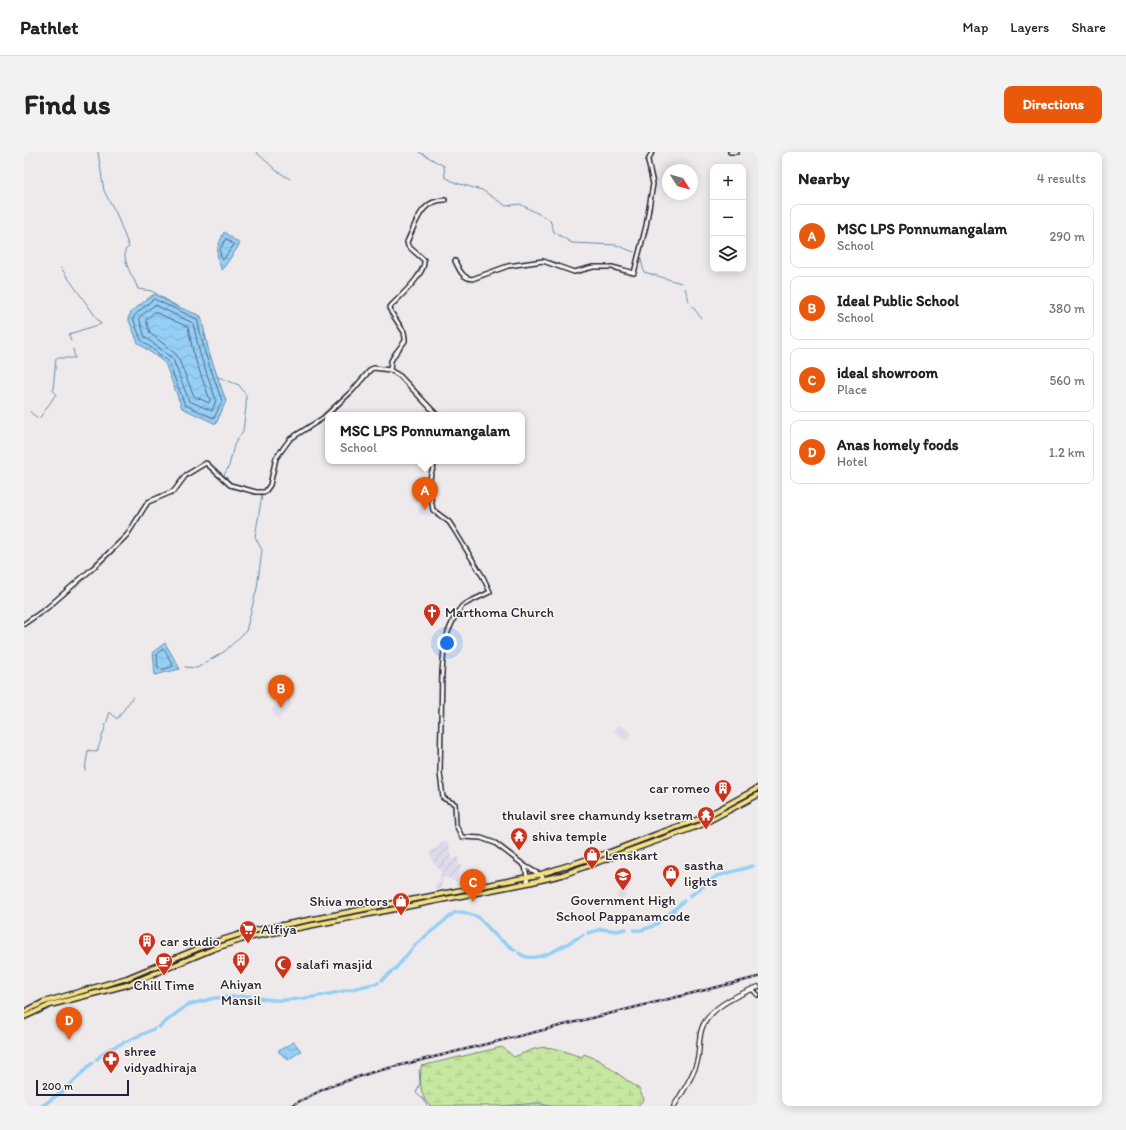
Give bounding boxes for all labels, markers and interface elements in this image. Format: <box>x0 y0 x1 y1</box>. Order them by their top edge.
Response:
text: Pathlet <box>20 16 78 39</box>
text: Map <box>963 19 988 36</box>
text: Layers <box>1010 19 1049 36</box>
text: Share <box>1071 19 1106 36</box>
button: Directions <box>1004 86 1102 123</box>
text: Find us <box>24 87 111 121</box>
north arrow <box>662 164 698 200</box>
map controls <box>710 164 746 272</box>
button: + <box>710 164 746 200</box>
text: Nearby <box>798 168 850 188</box>
text: 4 results <box>1037 171 1086 186</box>
button: − <box>710 200 746 236</box>
text: MSC LPS Ponnumangalam <box>837 220 1007 238</box>
text: A <box>808 229 816 244</box>
text: 290 m <box>1049 229 1085 244</box>
button: layers <box>710 236 746 272</box>
text: School <box>837 238 874 253</box>
text: Ideal Public School <box>837 292 959 310</box>
text: B <box>808 301 816 316</box>
text: 380 m <box>1049 301 1085 316</box>
text: School <box>837 310 874 325</box>
text: ideal showroom <box>837 364 938 382</box>
text: C <box>808 373 816 388</box>
text: 560 m <box>1049 373 1085 388</box>
text: Place <box>837 382 867 397</box>
popup <box>325 412 525 464</box>
text: MSC LPS Ponnumangalam <box>340 422 510 440</box>
text: Anas homely foods <box>837 436 959 454</box>
text: School <box>340 440 377 455</box>
text: D <box>808 445 816 460</box>
text: 1.2 km <box>1049 445 1085 460</box>
text: Hotel <box>837 454 867 469</box>
pin: A <box>412 477 438 510</box>
church icon: Marthoma Church <box>422 602 442 627</box>
place label: Marthoma Church <box>445 604 554 621</box>
your location <box>437 633 457 653</box>
pin: B <box>268 675 294 708</box>
building icon: car romeo <box>713 778 733 803</box>
place label: car romeo <box>649 780 710 797</box>
temple icon: thulavil sree chamundy ksetram <box>696 805 716 830</box>
place label: thulavil sree chamundy ksetram <box>502 807 693 824</box>
temple icon: shiva temple <box>509 826 529 851</box>
place label: shiva temple <box>532 828 607 845</box>
shop icon: Lenskart <box>582 845 602 870</box>
place label: Lenskart <box>605 847 658 864</box>
place label: sastha lights <box>684 857 724 890</box>
shop icon: sastha lights <box>661 863 681 888</box>
school or university icon: Government High School Pappanamcode <box>613 866 633 891</box>
pin: C <box>460 869 486 902</box>
shop icon: Shiva motors <box>391 891 411 916</box>
place label: Government High School Pappanamcode <box>556 892 690 925</box>
place label: Shiva motors <box>310 893 388 910</box>
supermarket icon: Alfiya <box>238 919 258 944</box>
place label: Alfiya <box>261 921 297 938</box>
building icon: car studio <box>137 931 157 956</box>
place label: car studio <box>160 933 220 950</box>
building icon: Ahiyan Mansil <box>231 950 251 975</box>
cafe icon: Chill Time <box>154 951 174 976</box>
mosque icon: salafi masjid <box>273 954 293 979</box>
place label: salafi masjid <box>296 956 373 973</box>
place label: Ahiyan Mansil <box>220 976 262 1009</box>
place label: Chill Time <box>133 977 195 994</box>
pin: D <box>56 1007 82 1040</box>
place label: shree vidyadhiraja <box>124 1043 197 1076</box>
pharmacy icon: shree vidyadhiraja <box>101 1049 121 1074</box>
scale bar <box>36 1078 129 1097</box>
text: 200 m <box>42 1080 73 1093</box>

